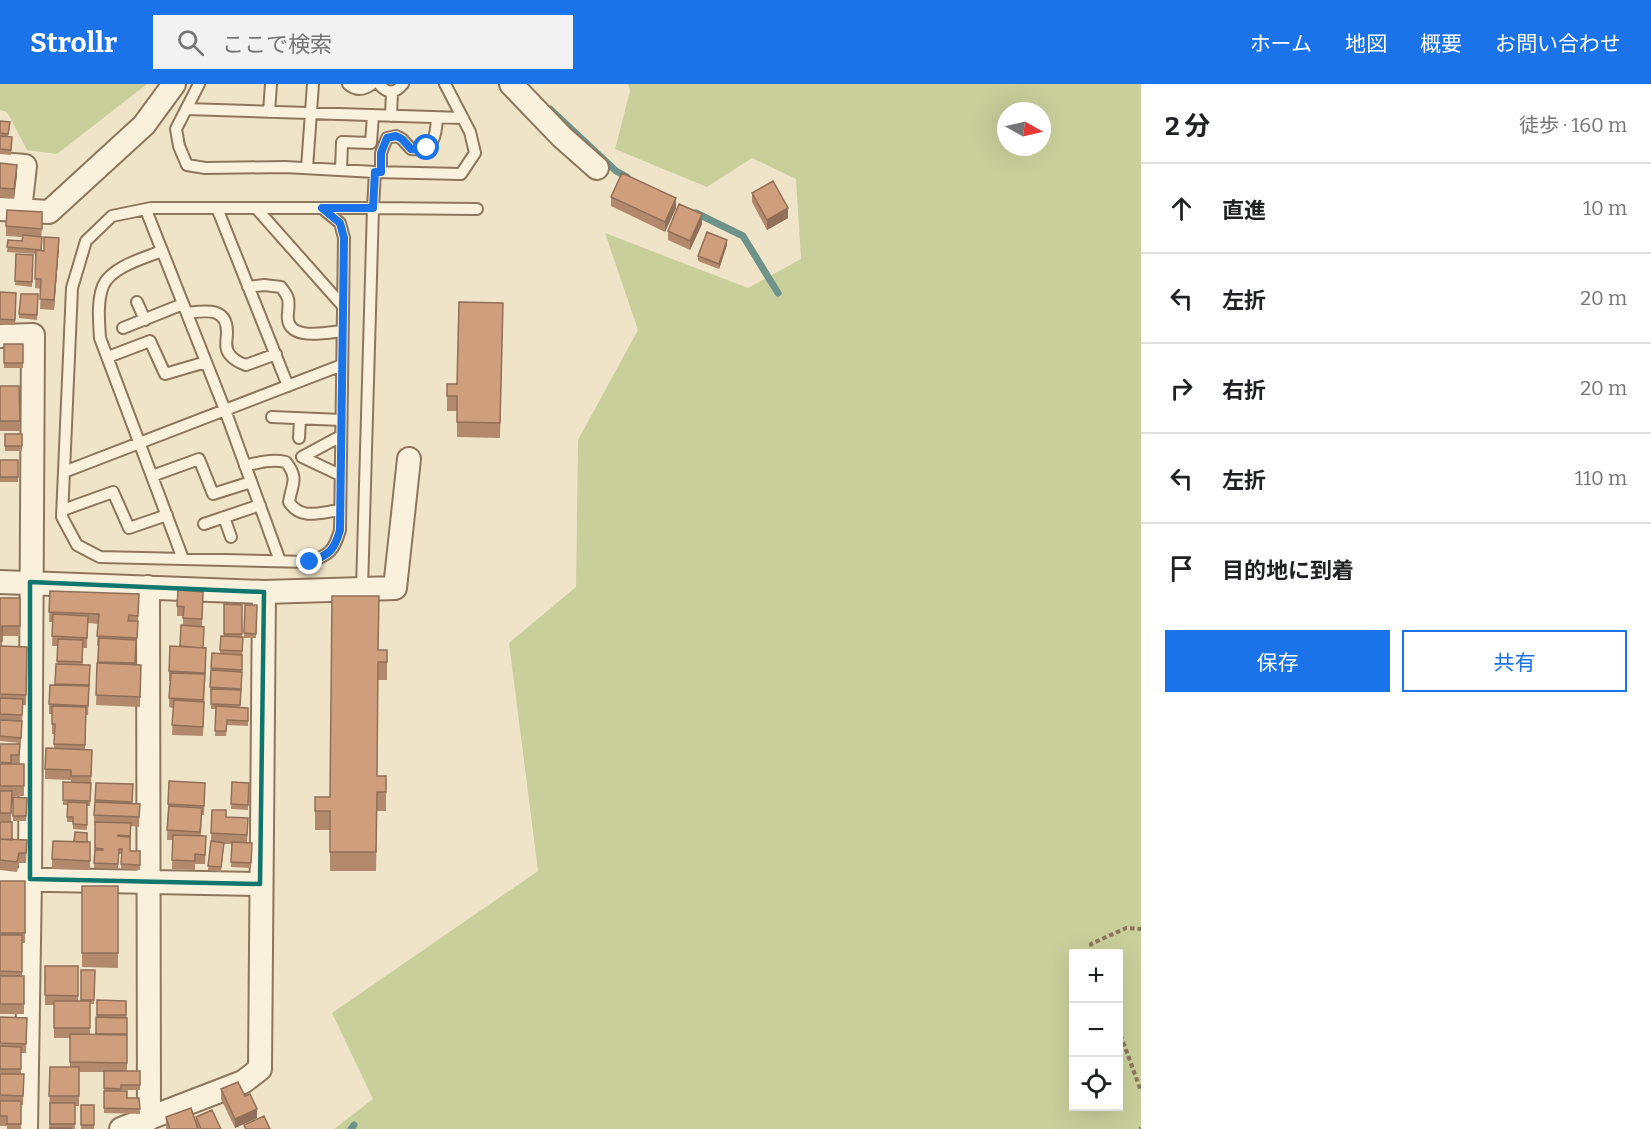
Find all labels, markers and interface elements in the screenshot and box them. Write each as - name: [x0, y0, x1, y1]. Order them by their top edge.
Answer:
- search box: [153, 15, 573, 69]
- text: Strollr: [30, 26, 117, 59]
- icon: search: [174, 26, 207, 59]
- text: ここで検索: [222, 31, 332, 58]
- text: ホーム: [1250, 31, 1312, 57]
- text: 地図: [1345, 31, 1387, 57]
- text: 概要: [1420, 31, 1462, 57]
- text: お問い合わせ: [1495, 31, 1621, 57]
- north arrow: [997, 102, 1051, 156]
- text: 2 分: [1165, 111, 1210, 142]
- text: 徒歩 · 160 m: [1519, 113, 1627, 137]
- route start: [413, 134, 439, 160]
- icon: ahead: [1165, 192, 1198, 225]
- text: 10 m: [1583, 196, 1627, 220]
- text: 直進: [1222, 197, 1266, 224]
- icon: left: [1165, 282, 1198, 315]
- text: 20 m: [1580, 286, 1627, 310]
- text: 左折: [1222, 287, 1266, 314]
- icon: right: [1165, 372, 1198, 405]
- text: 20 m: [1580, 376, 1627, 400]
- text: 右折: [1222, 377, 1266, 404]
- icon: left: [1165, 462, 1198, 495]
- text: 110 m: [1575, 466, 1627, 490]
- text: 左折: [1222, 467, 1266, 494]
- route end: [296, 548, 322, 574]
- icon: arrive: [1165, 552, 1198, 585]
- text: 目的地に到着: [1222, 557, 1354, 584]
- button: 保存: [1165, 630, 1390, 692]
- button: 共有: [1402, 630, 1627, 692]
- map controls: [1069, 949, 1123, 1111]
- button: +: [1069, 949, 1123, 1003]
- button: −: [1069, 1003, 1123, 1057]
- button: locate: [1069, 1057, 1123, 1111]

